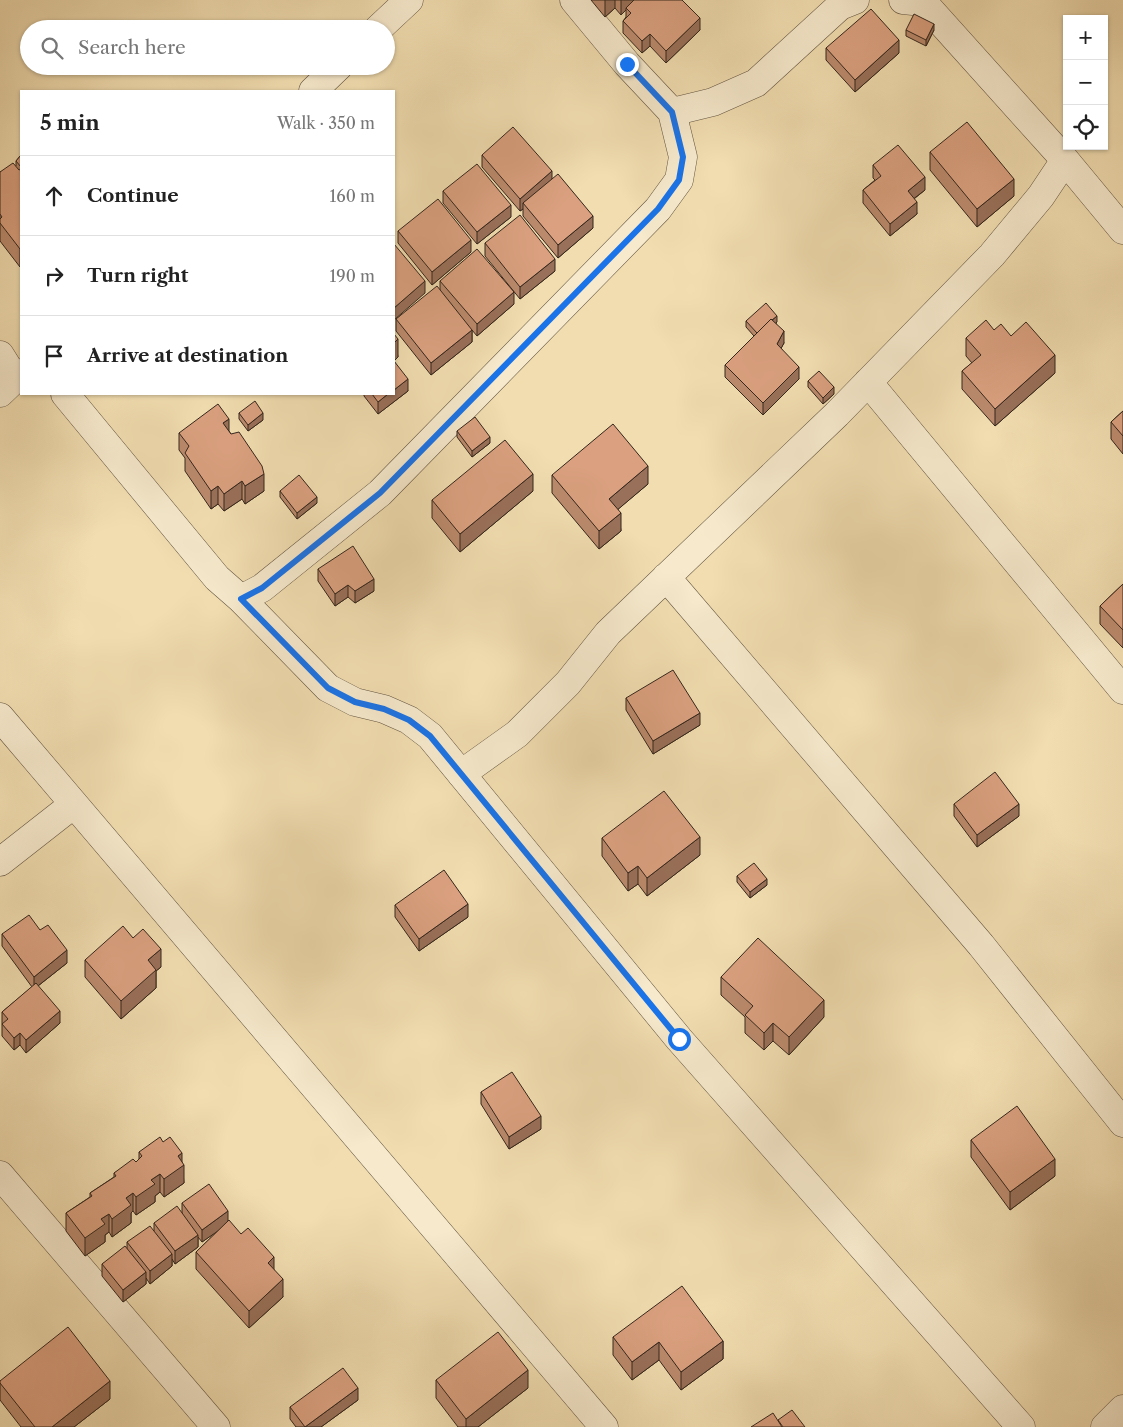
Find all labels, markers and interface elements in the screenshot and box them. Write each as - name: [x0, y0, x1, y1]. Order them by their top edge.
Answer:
- map controls: [1063, 15, 1108, 150]
- button: +: [1063, 15, 1108, 60]
- search box: [20, 20, 395, 75]
- icon: search: [38, 34, 66, 62]
- text: Search here: [78, 36, 186, 59]
- route end: [616, 53, 639, 76]
- button: −: [1063, 60, 1108, 105]
- button: locate: [1063, 105, 1108, 150]
- text: 5 min: [40, 110, 100, 135]
- text: Walk · 350 m: [277, 113, 375, 133]
- icon: ahead: [40, 182, 68, 210]
- text: Continue: [87, 184, 179, 207]
- text: 160 m: [330, 186, 375, 206]
- icon: right: [40, 262, 68, 290]
- text: Turn right: [87, 264, 188, 287]
- text: 190 m: [330, 266, 375, 286]
- icon: arrive: [40, 342, 68, 370]
- text: Arrive at destination: [87, 344, 288, 367]
- route start: [668, 1028, 691, 1051]

